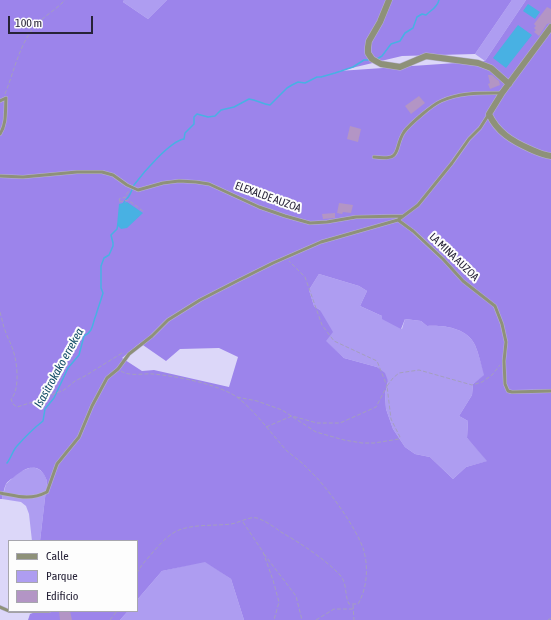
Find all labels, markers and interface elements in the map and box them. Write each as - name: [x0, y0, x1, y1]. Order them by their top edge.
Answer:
- scale bar: [10, 8, 95, 34]
- text: 100 m: [15, 16, 42, 30]
- street label: ELEXALDE AUZOA: [233, 179, 303, 215]
- street label: LA MINA AUZOA: [427, 230, 481, 284]
- water label: Isasitrokako errekea: [31, 326, 87, 410]
- legend: [8, 540, 138, 612]
- text: Calle: [46, 549, 69, 563]
- text: Parque: [46, 569, 78, 583]
- text: Edificio: [46, 589, 78, 603]

